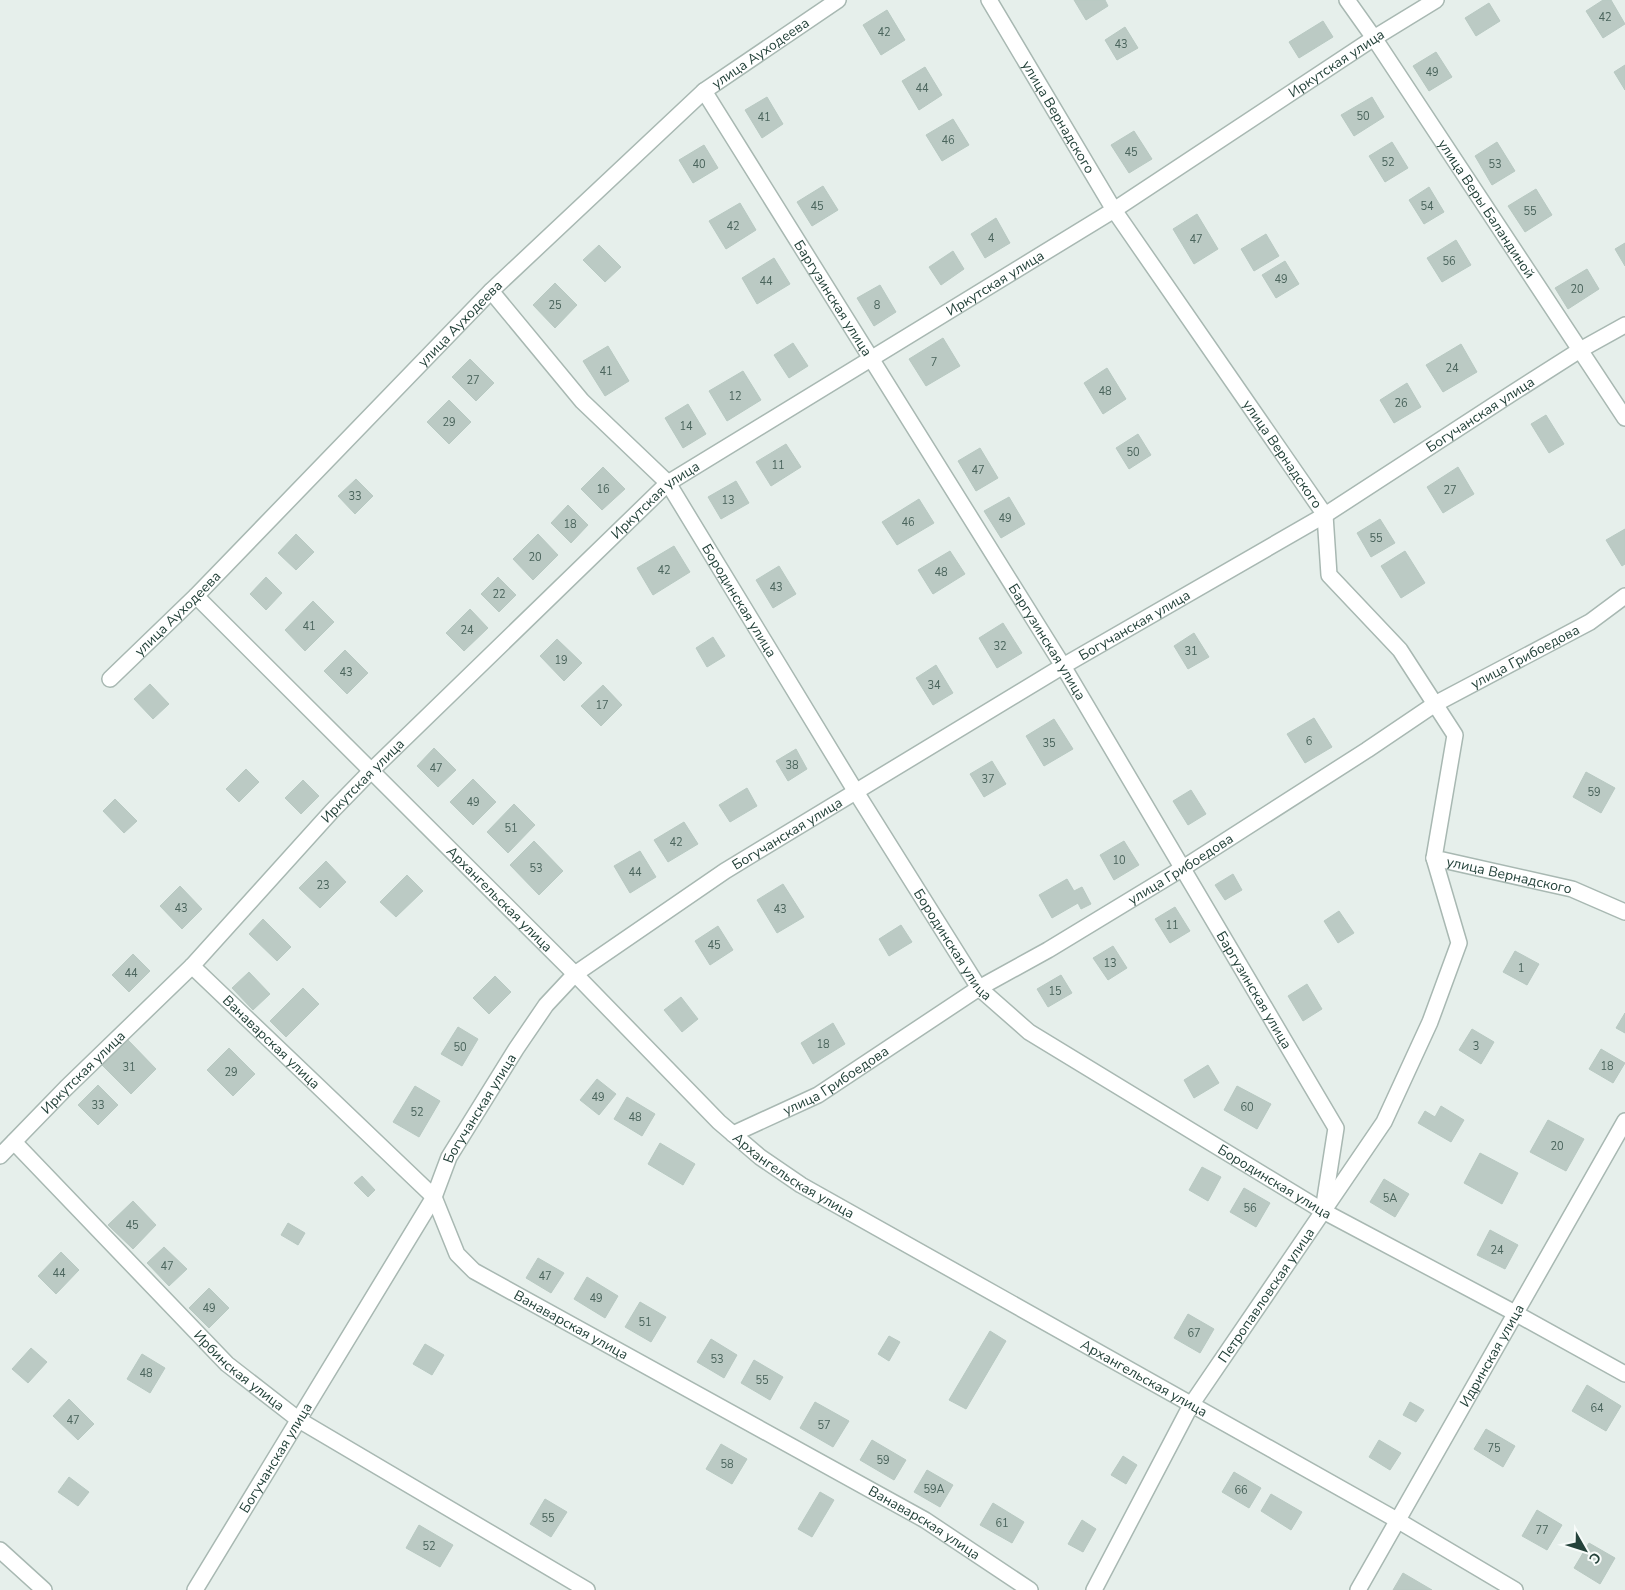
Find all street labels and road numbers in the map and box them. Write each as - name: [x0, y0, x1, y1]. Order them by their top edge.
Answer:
- street label: улица Ауходеева: [708, 13, 813, 93]
- street label: Иркутская улица: [1285, 24, 1388, 102]
- street label: улица Вернадского: [1018, 57, 1100, 177]
- street label: улица Веры Баландиной: [1434, 135, 1540, 282]
- street label: Баргузинская улица: [790, 236, 877, 360]
- street label: Иркутская улица: [943, 246, 1047, 320]
- street label: улица Ауходеева: [413, 276, 506, 371]
- street label: Богучанская улица: [1422, 372, 1538, 456]
- street label: улица Вернадского: [1239, 396, 1327, 512]
- street label: Иркутская улица: [607, 457, 703, 543]
- street label: Бородинская улица: [698, 540, 781, 661]
- street label: улица Ауходеева: [130, 567, 225, 660]
- street label: Баргузинская улица: [1004, 580, 1090, 704]
- street label: Богучанская улица: [1075, 585, 1194, 665]
- street label: улица Грибоедова: [1467, 620, 1583, 693]
- street label: Иркутская улица: [316, 734, 408, 827]
- street label: Богучанская улица: [728, 793, 846, 874]
- street label: улица Грибоедова: [1124, 829, 1237, 909]
- street label: Архангельская улица: [443, 842, 557, 956]
- street label: улица Вернадского: [1445, 852, 1574, 898]
- street label: Бородинская улица: [909, 885, 996, 1005]
- street label: Баргузинская улица: [1212, 927, 1297, 1052]
- street label: Ванаварская улица: [219, 991, 324, 1093]
- street label: Иркутская улица: [37, 1026, 129, 1118]
- street label: улица Грибоедова: [780, 1041, 892, 1119]
- street label: Богучанская улица: [438, 1050, 520, 1166]
- street label: Архангельская улица: [729, 1128, 858, 1223]
- street label: Бородинская улица: [1214, 1140, 1335, 1223]
- street label: Петропавловская улица: [1213, 1224, 1319, 1366]
- street label: Ванаварская улица: [510, 1285, 632, 1364]
- street label: Идринская улица: [1455, 1301, 1528, 1410]
- street label: Ирбинская улица: [190, 1326, 289, 1415]
- street label: Архангельская улица: [1077, 1335, 1211, 1421]
- street label: Богучанская улица: [235, 1399, 316, 1516]
- street label: Ванаварская улица: [865, 1481, 984, 1564]

